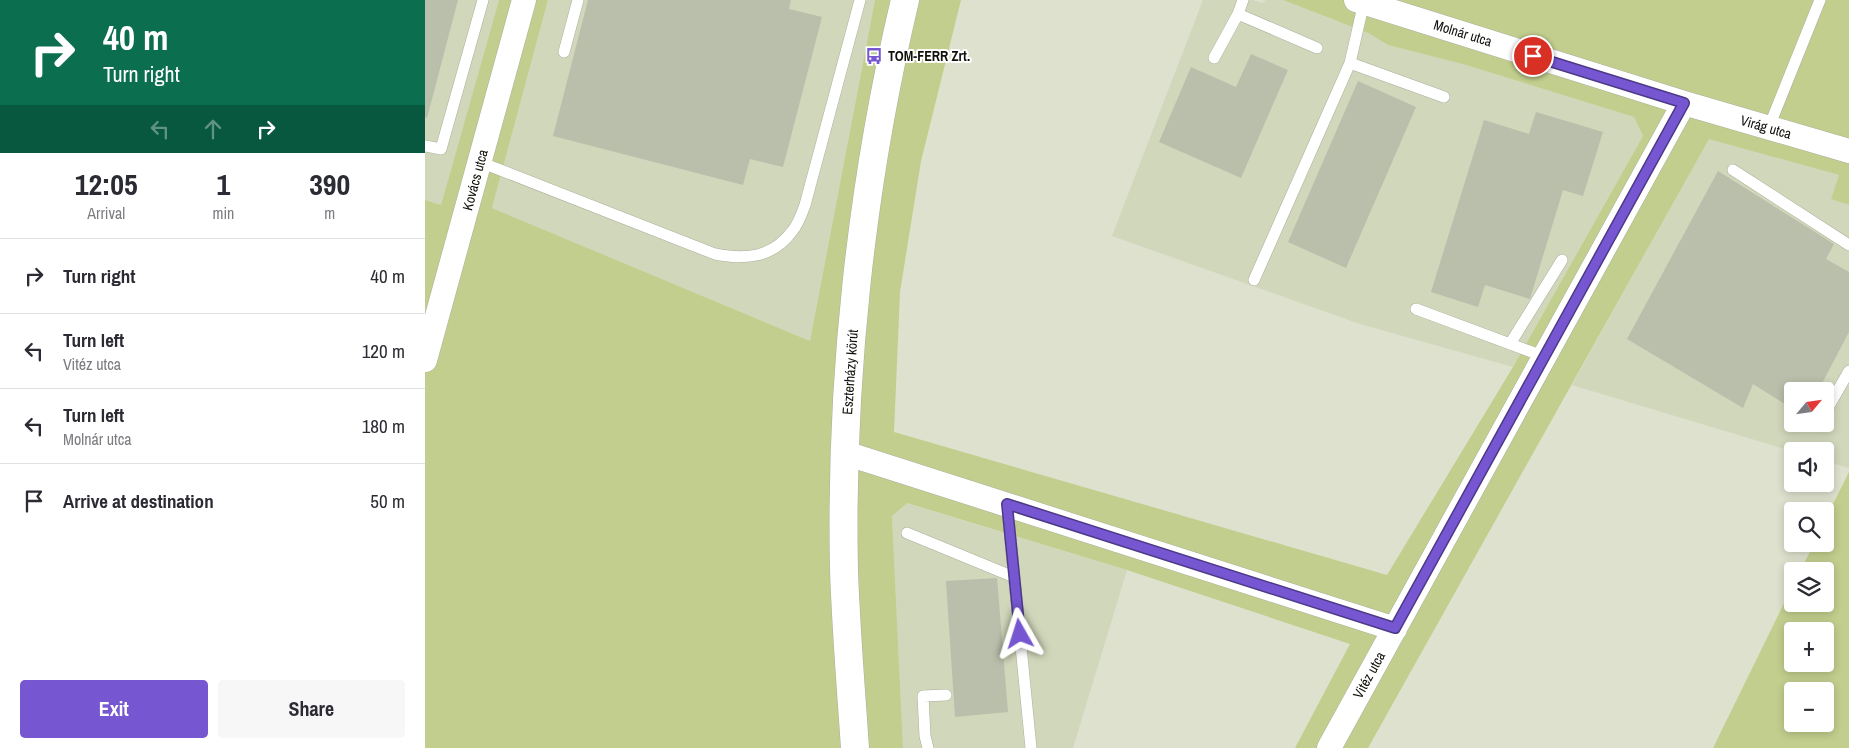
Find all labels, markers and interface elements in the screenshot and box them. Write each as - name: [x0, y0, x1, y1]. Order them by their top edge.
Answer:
- text: 40 m: [103, 14, 168, 61]
- street label: Molnár utca: [1432, 16, 1495, 51]
- icon: right: [20, 20, 85, 85]
- pin: [1512, 35, 1554, 77]
- icon: arrive: [1519, 42, 1547, 70]
- bus stop icon: TOM-FERR Zrt.: [864, 46, 884, 66]
- place label: TOM-FERR Zrt.: [888, 47, 970, 65]
- text: Turn right: [103, 59, 180, 89]
- street label: Virág utca: [1738, 111, 1794, 143]
- icon: left: [146, 115, 174, 143]
- icon: ahead: [199, 115, 227, 143]
- icon: right: [252, 115, 280, 143]
- street label: Kovács utca: [458, 147, 492, 213]
- text: 12:05: [75, 164, 138, 204]
- text: 1: [217, 164, 230, 204]
- text: 390: [309, 164, 350, 204]
- text: Arrival: [87, 202, 125, 224]
- text: min: [212, 202, 234, 224]
- text: m: [324, 202, 335, 224]
- icon: right: [20, 262, 48, 290]
- text: Turn right: [63, 263, 135, 289]
- text: 40 m: [370, 263, 405, 289]
- text: Turn left: [63, 327, 124, 353]
- street label: Eszterházy körút: [838, 329, 862, 415]
- icon: left: [20, 337, 48, 365]
- text: 120 m: [362, 338, 405, 364]
- text: Vitéz utca: [63, 353, 121, 375]
- north arrow: [1784, 382, 1834, 432]
- map controls: [1784, 382, 1834, 732]
- text: Turn left: [63, 402, 124, 428]
- icon: left: [20, 412, 48, 440]
- text: 180 m: [362, 413, 405, 439]
- text: Molnár utca: [63, 428, 132, 450]
- button: sound: [1784, 442, 1834, 492]
- icon: arrive: [20, 487, 48, 515]
- text: Arrive at destination: [63, 488, 214, 514]
- text: 50 m: [370, 488, 405, 514]
- button: search: [1784, 502, 1834, 552]
- button: layers: [1784, 562, 1834, 612]
- position arrow: [993, 607, 1045, 659]
- button: +: [1784, 622, 1834, 672]
- street label: Vitéz utca: [1349, 648, 1389, 702]
- button: Exit: [20, 680, 208, 738]
- button: Share: [218, 680, 405, 738]
- button: −: [1784, 682, 1834, 732]

